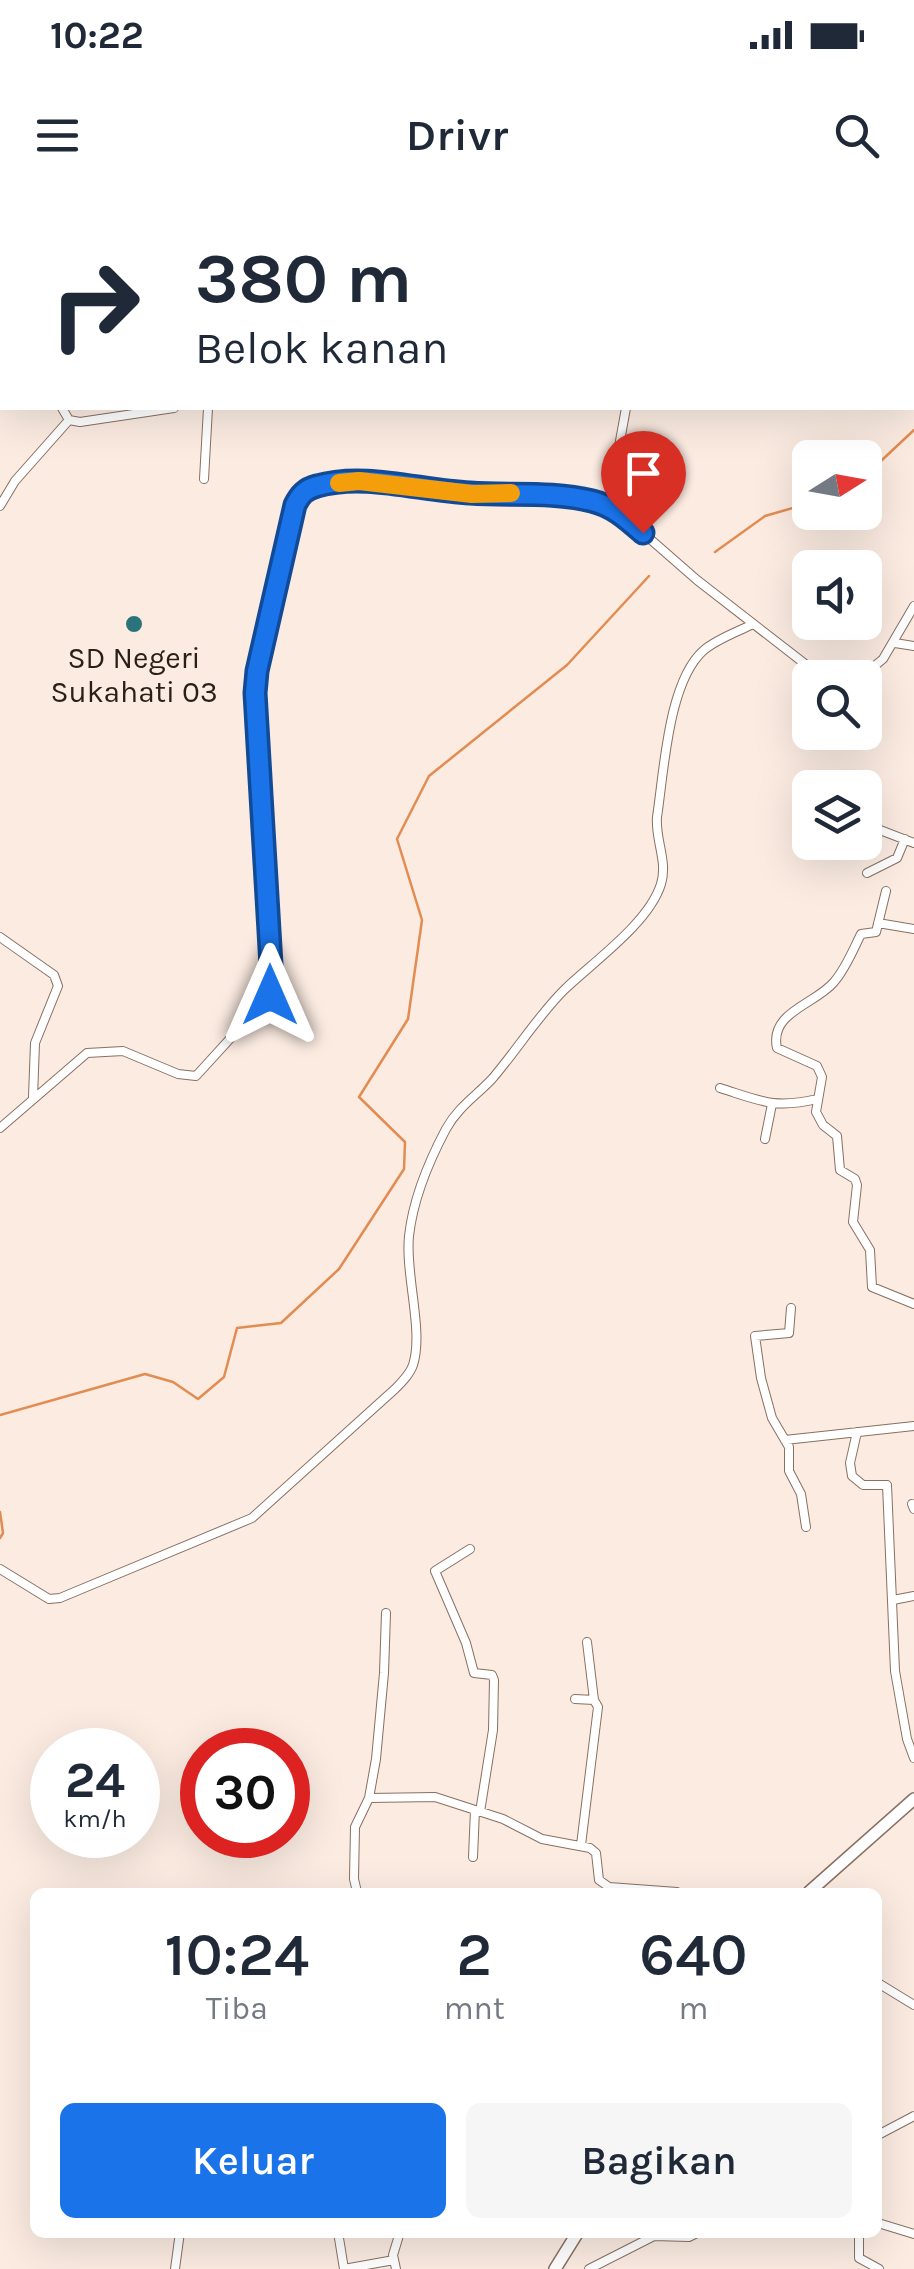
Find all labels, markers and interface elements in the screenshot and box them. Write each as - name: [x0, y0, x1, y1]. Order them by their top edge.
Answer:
- text: 10:22: [50, 13, 144, 58]
- icon: menu: [30, 108, 85, 163]
- icon: search: [829, 108, 884, 163]
- text: Drivr: [406, 109, 508, 161]
- text: 380 m: [195, 238, 412, 320]
- icon: right: [30, 240, 160, 370]
- text: Belok kanan: [195, 322, 449, 374]
- pin: [601, 431, 686, 534]
- north arrow: [792, 440, 882, 530]
- map controls: [792, 440, 882, 860]
- icon: arrive: [616, 446, 671, 501]
- button: sound: [792, 550, 882, 640]
- marker: SD Negeri Sukahati 03: [123, 613, 145, 635]
- place label: SD Negeri Sukahati 03: [50, 640, 218, 710]
- button: search: [792, 660, 882, 750]
- button: layers: [792, 770, 882, 860]
- position arrow: [218, 943, 322, 1047]
- speed limit sign: 30: [180, 1728, 310, 1858]
- text: 24: [65, 1751, 125, 1810]
- text: km/h: [63, 1804, 127, 1833]
- text: 10:24: [164, 1920, 309, 1990]
- text: 2: [456, 1920, 492, 1990]
- text: 640: [639, 1920, 748, 1990]
- text: Tiba: [206, 1990, 268, 2027]
- text: mnt: [444, 1990, 505, 2027]
- text: m: [678, 1990, 708, 2027]
- button: Keluar: [60, 2103, 446, 2218]
- button: Bagikan: [466, 2103, 852, 2218]

